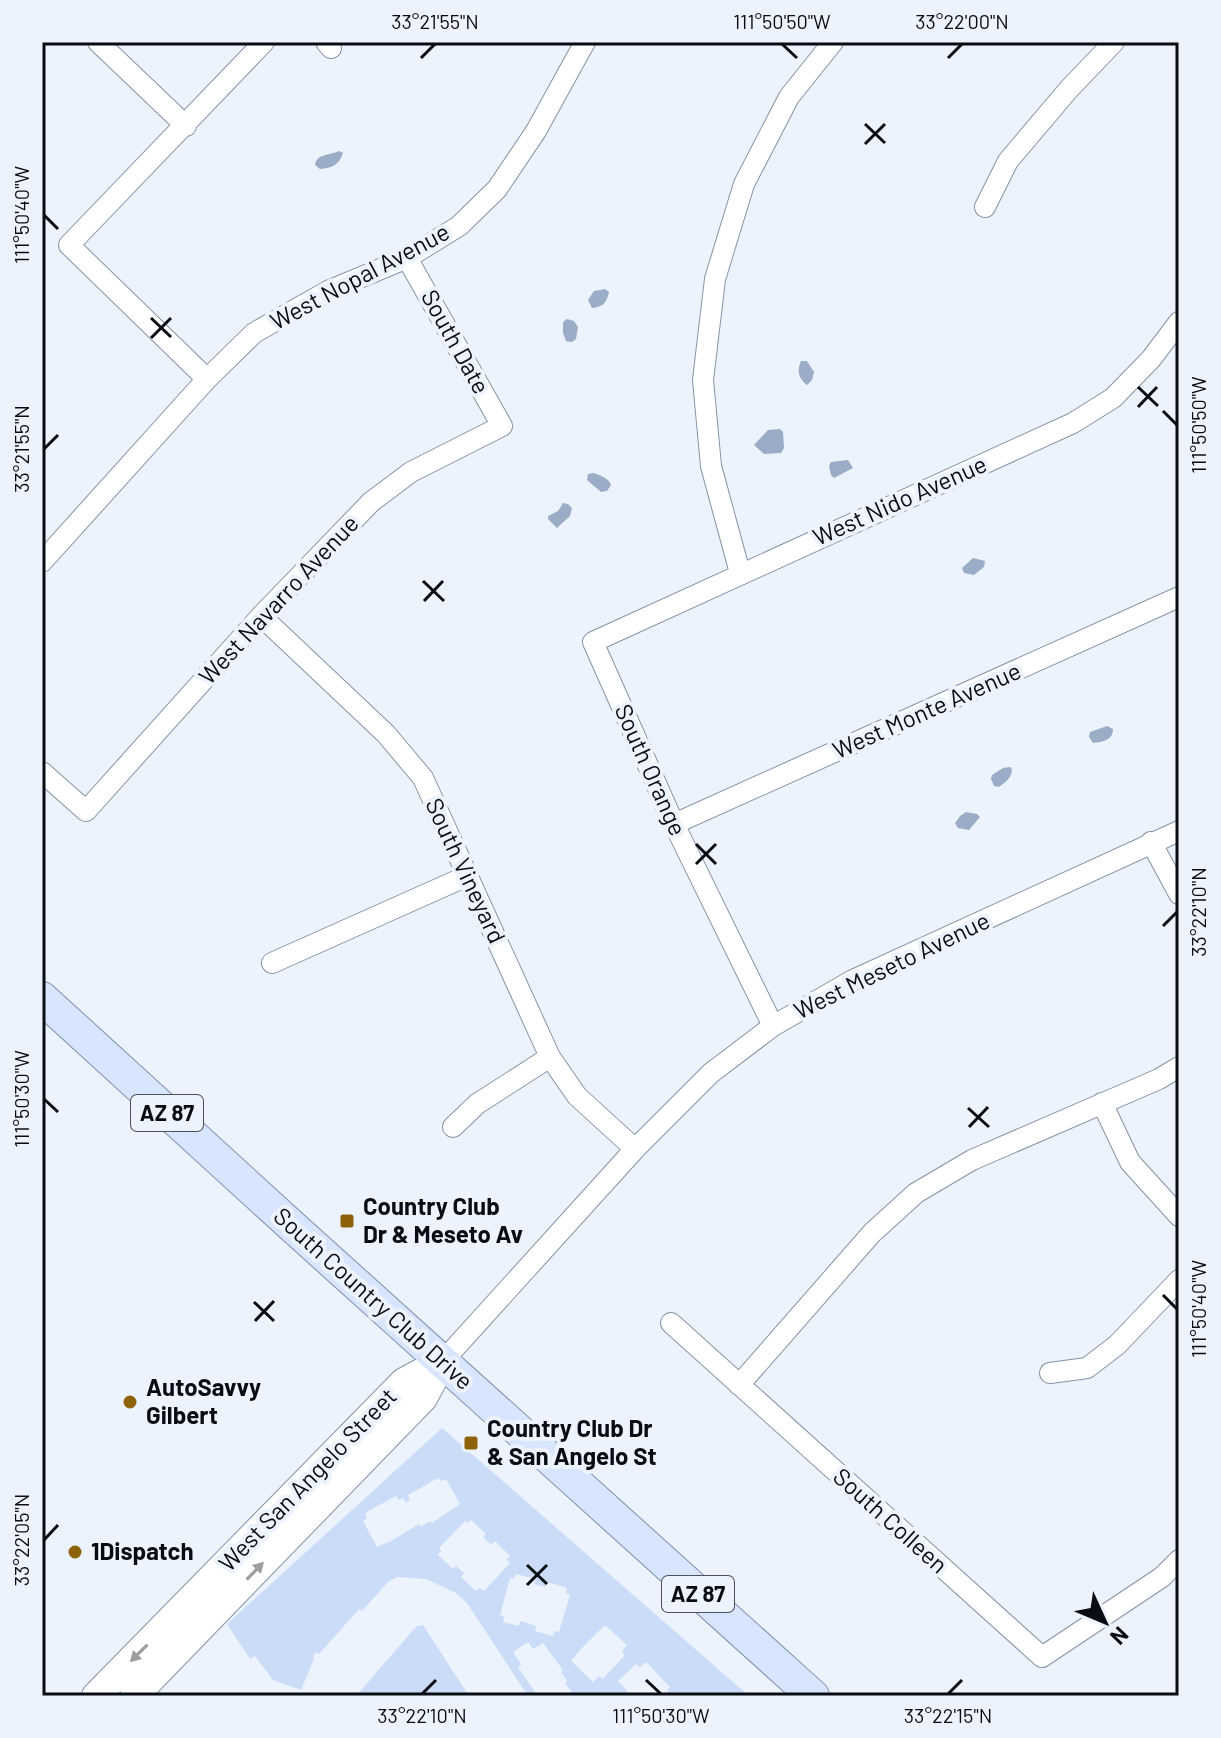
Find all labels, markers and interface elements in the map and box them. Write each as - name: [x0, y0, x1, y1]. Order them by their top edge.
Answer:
- text: 33°21'55"N: [391, 9, 479, 33]
- text: 111°50'50"W: [733, 9, 831, 33]
- text: 33°22'00"N: [915, 9, 1009, 33]
- text: 111°50'40"W: [9, 166, 33, 264]
- street label: West Nopal Avenue: [265, 216, 454, 335]
- street label: South Date: [416, 284, 497, 398]
- text: 111°50'50"W: [1186, 376, 1210, 474]
- text: 33°21'55"N: [9, 405, 33, 493]
- street label: West Nido Avenue: [808, 448, 991, 551]
- street label: West Navarro Avenue: [192, 508, 364, 690]
- street label: West Monte Avenue: [828, 655, 1025, 764]
- street label: South Orange: [609, 699, 693, 840]
- street label: South Vineyard: [420, 793, 513, 948]
- text: 33°22'10"N: [1186, 867, 1210, 957]
- street label: West Meseto Avenue: [789, 905, 994, 1025]
- text: 111°50'30"W: [9, 1050, 33, 1148]
- road number: AZ 87: [131, 1095, 203, 1131]
- place label: Country Club Dr & Meseto Av: [363, 1191, 523, 1248]
- street label: South Country Club Drive: [268, 1201, 480, 1395]
- marker: Country Club Dr & Meseto Av: [338, 1212, 356, 1230]
- text: 111°50'40"W: [1186, 1260, 1210, 1358]
- place label: AutoSavvy Gilbert: [146, 1372, 261, 1429]
- street label: West San Angelo Street: [212, 1381, 402, 1577]
- marker: AutoSavvy Gilbert: [121, 1393, 139, 1411]
- place label: Country Club Dr & San Angelo St: [487, 1413, 657, 1470]
- marker: Country Club Dr & San Angelo St: [462, 1434, 480, 1452]
- street label: South Colleen: [828, 1461, 954, 1579]
- text: 33°22'05"N: [9, 1494, 33, 1586]
- place label: 1Dispatch: [91, 1536, 194, 1565]
- marker: 1Dispatch: [66, 1543, 84, 1561]
- one-way arrow: [246, 1562, 264, 1581]
- road number: AZ 87: [662, 1576, 734, 1612]
- north arrow: [1065, 1582, 1145, 1662]
- text: N: [1106, 1622, 1135, 1651]
- one-way arrow: [130, 1643, 148, 1662]
- text: 33°22'10"N: [377, 1703, 467, 1727]
- text: 111°50'30"W: [612, 1703, 710, 1727]
- text: 33°22'15"N: [904, 1703, 992, 1727]

